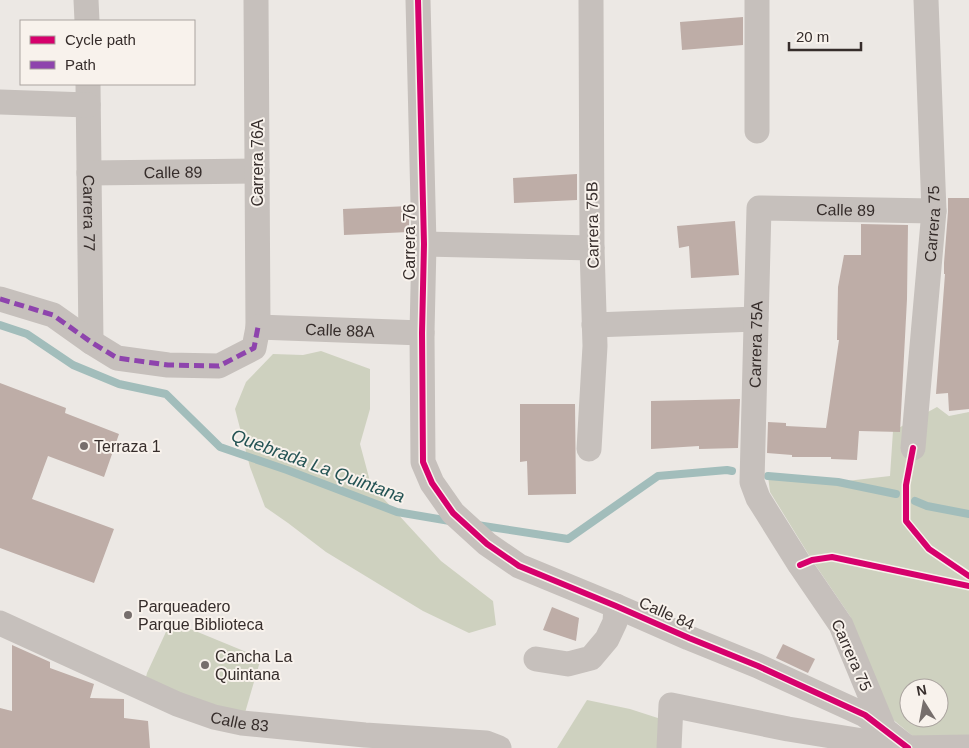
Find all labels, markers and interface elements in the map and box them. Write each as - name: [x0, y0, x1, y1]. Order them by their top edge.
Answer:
- legend: [20, 20, 195, 85]
- scale bar: [789, 20, 862, 52]
- text: 20 m: [796, 28, 829, 45]
- text: Cycle path: [65, 31, 136, 48]
- text: Path: [65, 56, 96, 73]
- street label: Carrera 76A: [249, 119, 266, 207]
- street label: Calle 89: [144, 164, 203, 181]
- street label: Carrera 77: [80, 175, 98, 251]
- street label: Carrera 75B: [583, 181, 602, 269]
- street label: Carrera 75: [922, 185, 943, 263]
- street label: Calle 89: [816, 201, 875, 219]
- street label: Carrera 76: [401, 204, 418, 280]
- street label: Carrera 75A: [746, 300, 766, 388]
- street label: Calle 88A: [305, 321, 375, 340]
- water label: Quebrada La Quintana: [229, 425, 407, 507]
- place label: Terraza 1: [94, 438, 161, 455]
- marker: Terraza 1: [78, 440, 90, 452]
- street label: Calle 84: [637, 594, 697, 633]
- place label: Parqueadero Parque Biblioteca: [138, 598, 264, 633]
- marker: Parqueadero Parque Biblioteca: [122, 609, 134, 621]
- street label: Carrera 75: [828, 617, 875, 694]
- place label: Cancha La Quintana: [215, 648, 292, 683]
- marker: Cancha La Quintana: [199, 659, 211, 671]
- north arrow: [899, 678, 949, 728]
- text: N: [915, 681, 928, 699]
- street label: Calle 83: [209, 708, 270, 735]

